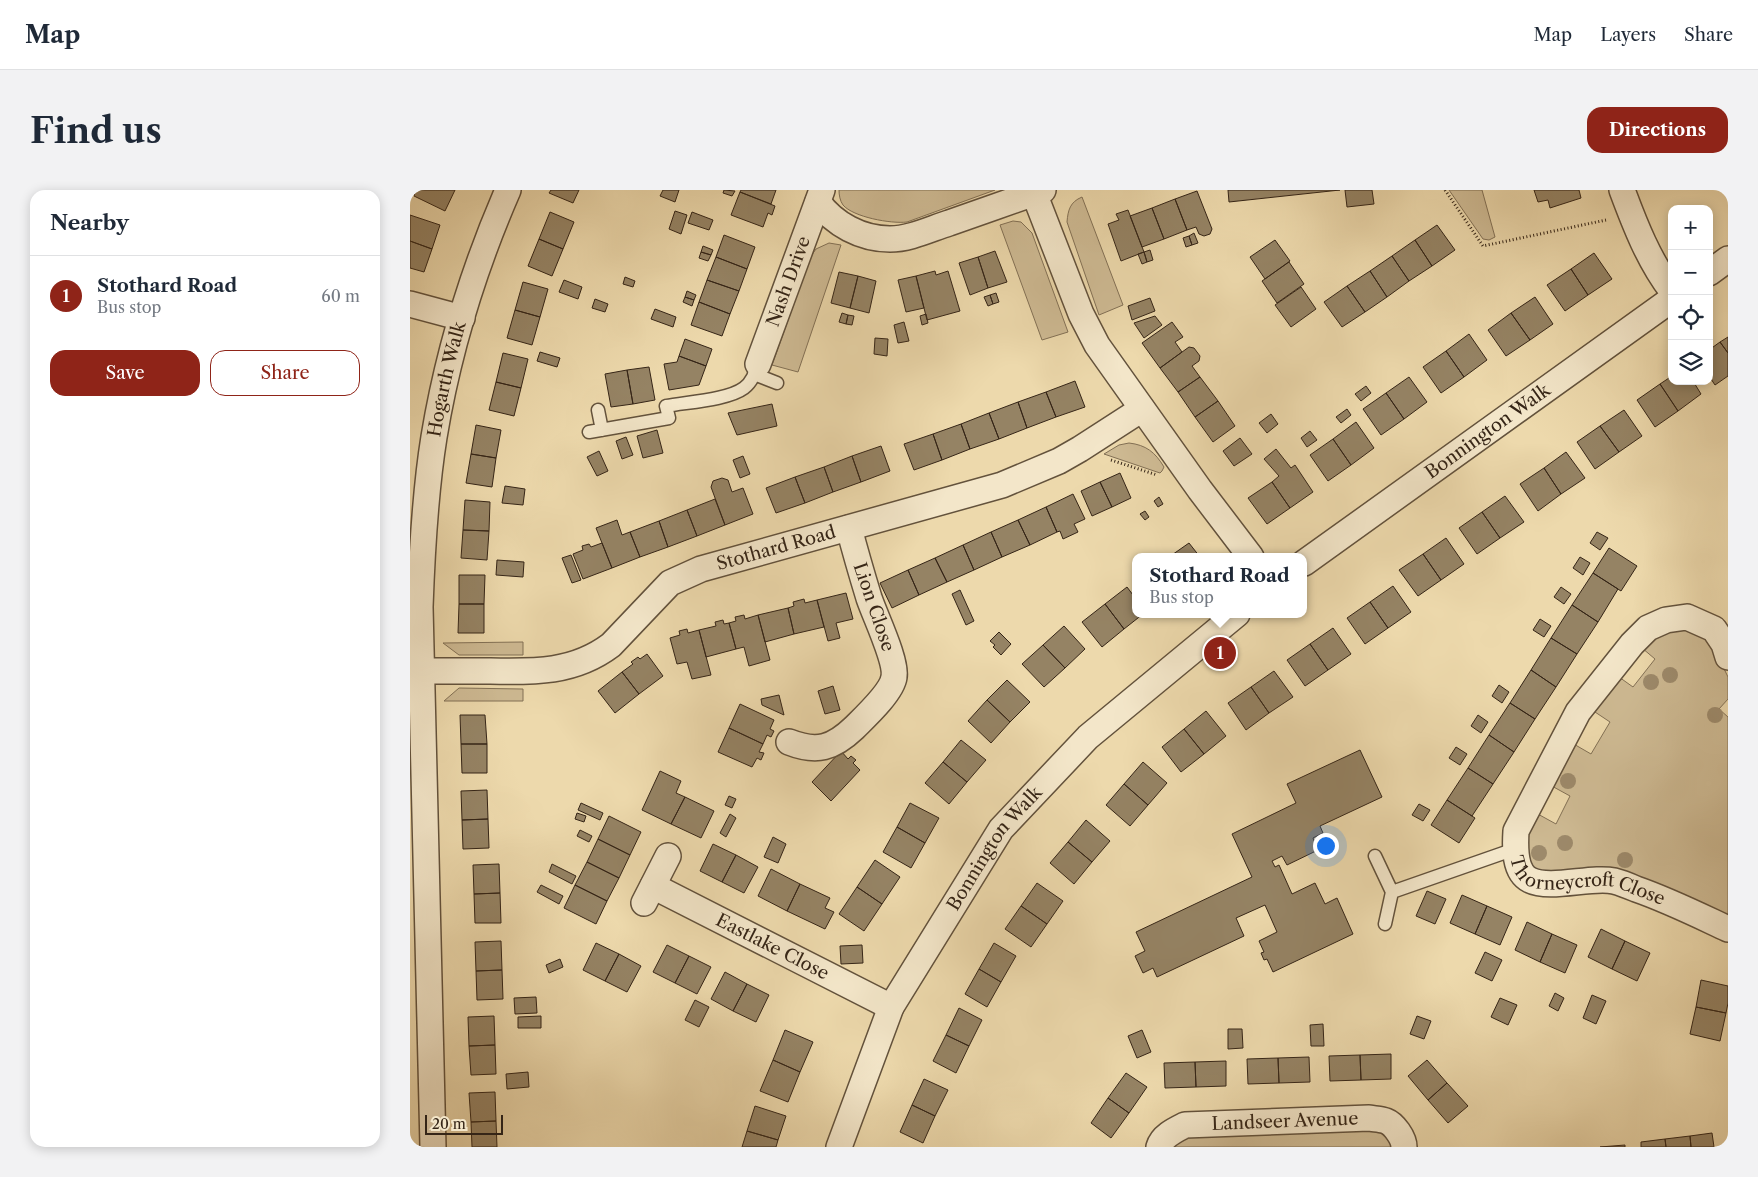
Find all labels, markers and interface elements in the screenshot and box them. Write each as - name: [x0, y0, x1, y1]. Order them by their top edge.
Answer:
- text: Map: [25, 20, 80, 49]
- text: Map: [1534, 24, 1572, 46]
- text: Layers: [1600, 24, 1656, 46]
- text: Share: [1684, 24, 1733, 46]
- button: Directions: [1587, 107, 1728, 153]
- text: Find us: [30, 109, 162, 152]
- map controls: [1668, 205, 1713, 385]
- button: +: [1668, 205, 1713, 250]
- text: Nearby: [50, 210, 129, 235]
- street label: Nash Drive: [762, 233, 815, 330]
- button: −: [1668, 250, 1713, 295]
- text: Stothard Road: [97, 274, 237, 297]
- text: 1: [62, 286, 70, 306]
- text: 60 m: [321, 286, 360, 306]
- button: locate: [1668, 295, 1713, 340]
- text: Bus stop: [97, 297, 161, 317]
- street label: Hogarth Walk: [423, 317, 471, 439]
- button: layers: [1668, 340, 1713, 385]
- button: Save: [50, 350, 200, 396]
- button: Share: [210, 350, 360, 396]
- street label: Bonnington Walk: [1421, 378, 1556, 484]
- street label: Stothard Road: [714, 521, 838, 575]
- popup: [1132, 553, 1307, 618]
- street label: Lion Close: [849, 560, 899, 654]
- text: Stothard Road: [1149, 564, 1290, 587]
- text: Bus stop: [1149, 587, 1214, 607]
- pin: 1: [1204, 634, 1236, 672]
- street label: Bonnington Walk: [942, 781, 1048, 915]
- your location: [1313, 833, 1339, 859]
- street label: Thorneycroft Close: [1505, 853, 1668, 910]
- street label: Eastlake Close: [712, 909, 833, 985]
- street label: Landseer Avenue: [1211, 1107, 1359, 1135]
- scale bar: [425, 1112, 502, 1135]
- text: 20 m: [432, 1115, 466, 1133]

